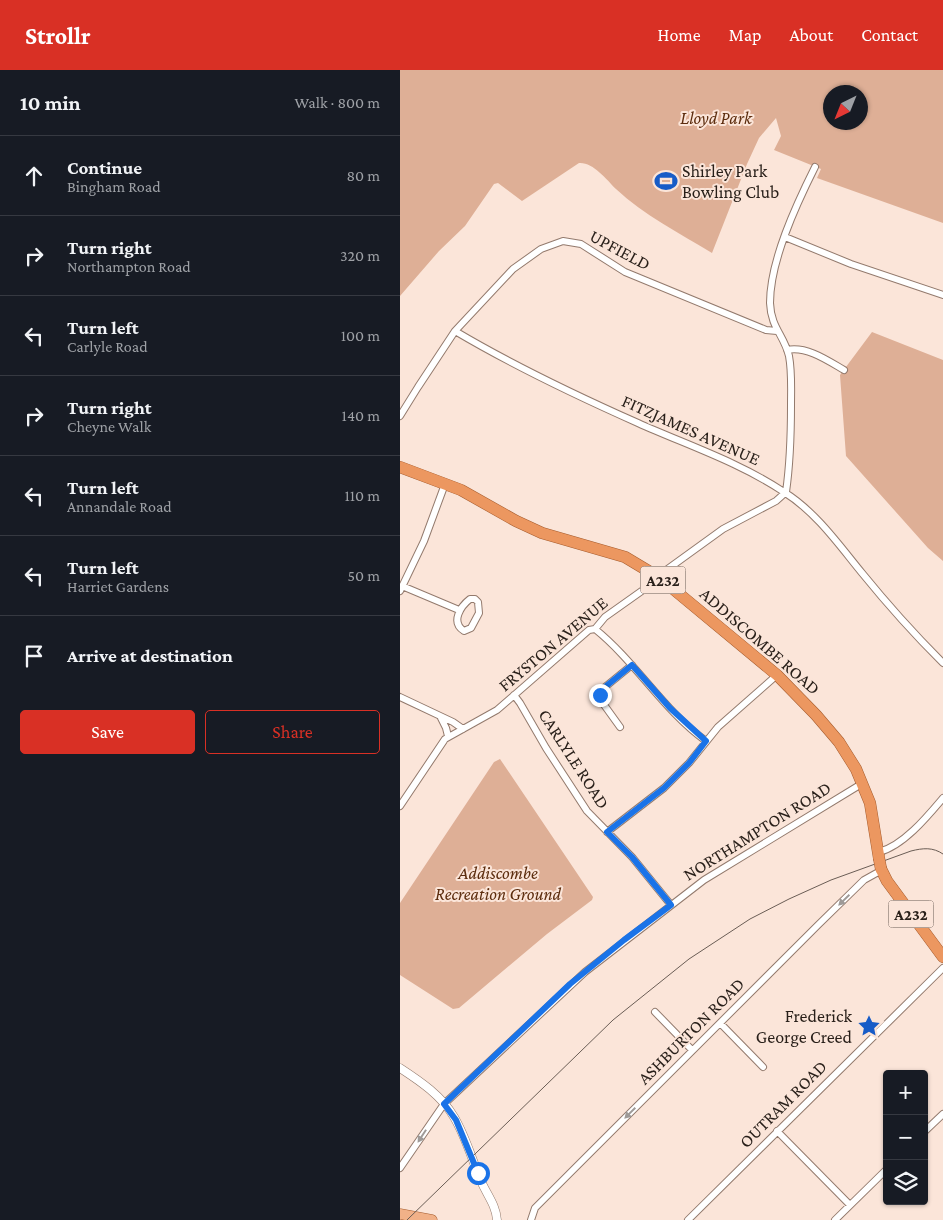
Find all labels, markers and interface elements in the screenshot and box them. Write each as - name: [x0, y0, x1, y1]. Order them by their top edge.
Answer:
- text: Strollr: [25, 22, 91, 49]
- text: Home: [658, 25, 701, 45]
- text: Map: [729, 25, 761, 45]
- text: About: [789, 25, 833, 45]
- text: Contact: [861, 25, 918, 45]
- north arrow: [823, 85, 868, 130]
- text: 10 min: [20, 91, 81, 115]
- text: Walk · 800 m: [294, 94, 380, 111]
- park label: Lloyd Park: [680, 108, 753, 128]
- text: Continue: [67, 157, 142, 178]
- place label: Shirley Park Bowling Club: [682, 161, 779, 202]
- icon: ahead: [20, 162, 48, 190]
- text: 80 m: [346, 167, 380, 184]
- sports icon: Shirley Park Bowling Club: [653, 168, 679, 194]
- text: Bingham Road: [67, 178, 161, 195]
- street label: UPFIELD: [586, 226, 654, 274]
- text: Turn right: [67, 237, 152, 258]
- icon: right: [20, 242, 48, 270]
- text: 320 m: [340, 247, 380, 264]
- text: Northampton Road: [67, 258, 191, 275]
- text: Turn left: [67, 317, 139, 338]
- icon: left: [20, 322, 48, 350]
- text: 100 m: [341, 327, 380, 344]
- text: Carlyle Road: [67, 338, 148, 355]
- street label: FITZJAMES AVENUE: [619, 391, 763, 469]
- text: Turn right: [67, 397, 152, 418]
- icon: right: [20, 402, 48, 430]
- text: 140 m: [342, 407, 380, 424]
- text: Cheyne Walk: [67, 418, 151, 435]
- text: Turn left: [67, 477, 139, 498]
- icon: left: [20, 482, 48, 510]
- text: 110 m: [344, 487, 380, 504]
- text: Annandale Road: [67, 498, 172, 515]
- text: Turn left: [67, 557, 139, 578]
- icon: left: [20, 562, 48, 590]
- road number: A232: [640, 566, 686, 594]
- text: 50 m: [348, 567, 380, 584]
- text: Harriet Gardens: [67, 578, 169, 595]
- street label: ADDISCOMBE ROAD: [696, 583, 824, 699]
- street label: FRYSTON AVENUE: [494, 592, 612, 695]
- icon: arrive: [20, 642, 48, 670]
- text: Arrive at destination: [67, 645, 233, 666]
- route end: [589, 684, 612, 707]
- street label: CARLYLE ROAD: [534, 706, 614, 812]
- button: Save: [20, 710, 195, 754]
- button: Share: [205, 710, 380, 754]
- street label: NORTHAMPTON ROAD: [680, 777, 834, 885]
- park label: Addiscombe Recreation Ground: [435, 863, 562, 904]
- one-way arrow: [838, 894, 850, 906]
- road number: A232: [888, 901, 934, 928]
- street label: ASHBURTON ROAD: [634, 974, 748, 1088]
- place label: Frederick George Creed: [756, 1006, 853, 1047]
- place icon: Frederick George Creed: [856, 1013, 882, 1039]
- street label: OUTRAM ROAD: [735, 1056, 831, 1152]
- map controls: [883, 1070, 928, 1205]
- button: +: [883, 1070, 928, 1115]
- one-way arrow: [624, 1107, 636, 1119]
- button: −: [883, 1115, 928, 1160]
- one-way arrow: [417, 1129, 427, 1143]
- button: layers: [883, 1160, 928, 1205]
- route start: [467, 1162, 490, 1185]

